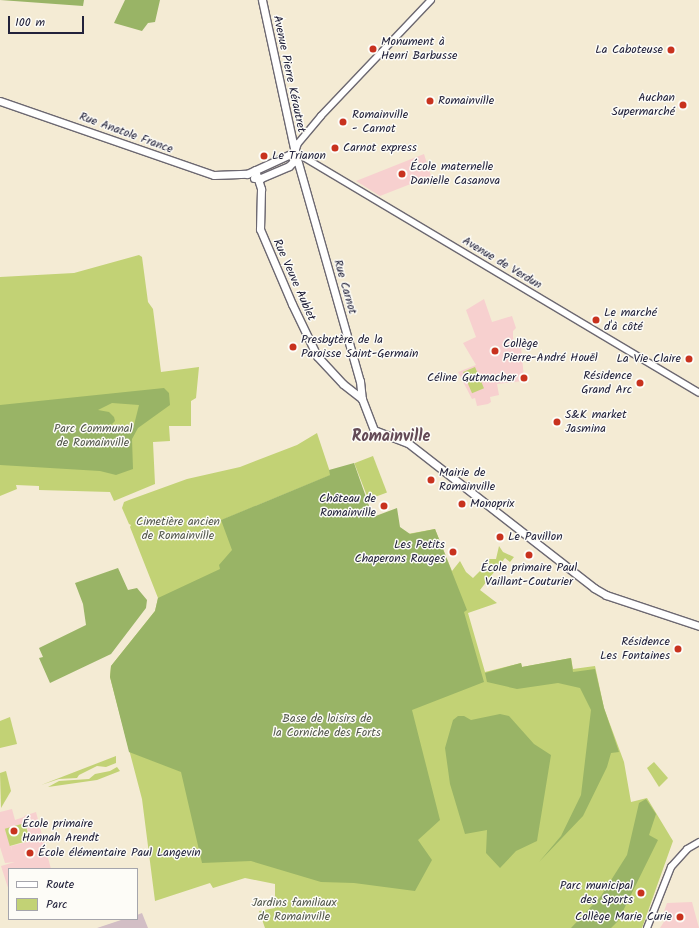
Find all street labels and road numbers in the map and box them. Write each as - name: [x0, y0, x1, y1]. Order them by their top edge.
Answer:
- street label: Avenue Pierre Kérautret: [270, 14, 308, 134]
- street label: Rue Anatole France: [77, 109, 175, 157]
- street label: Avenue de Verdun: [460, 234, 544, 292]
- street label: Rue Veuve Aublet: [269, 237, 319, 323]
- street label: Rue Carnot: [330, 258, 360, 316]

